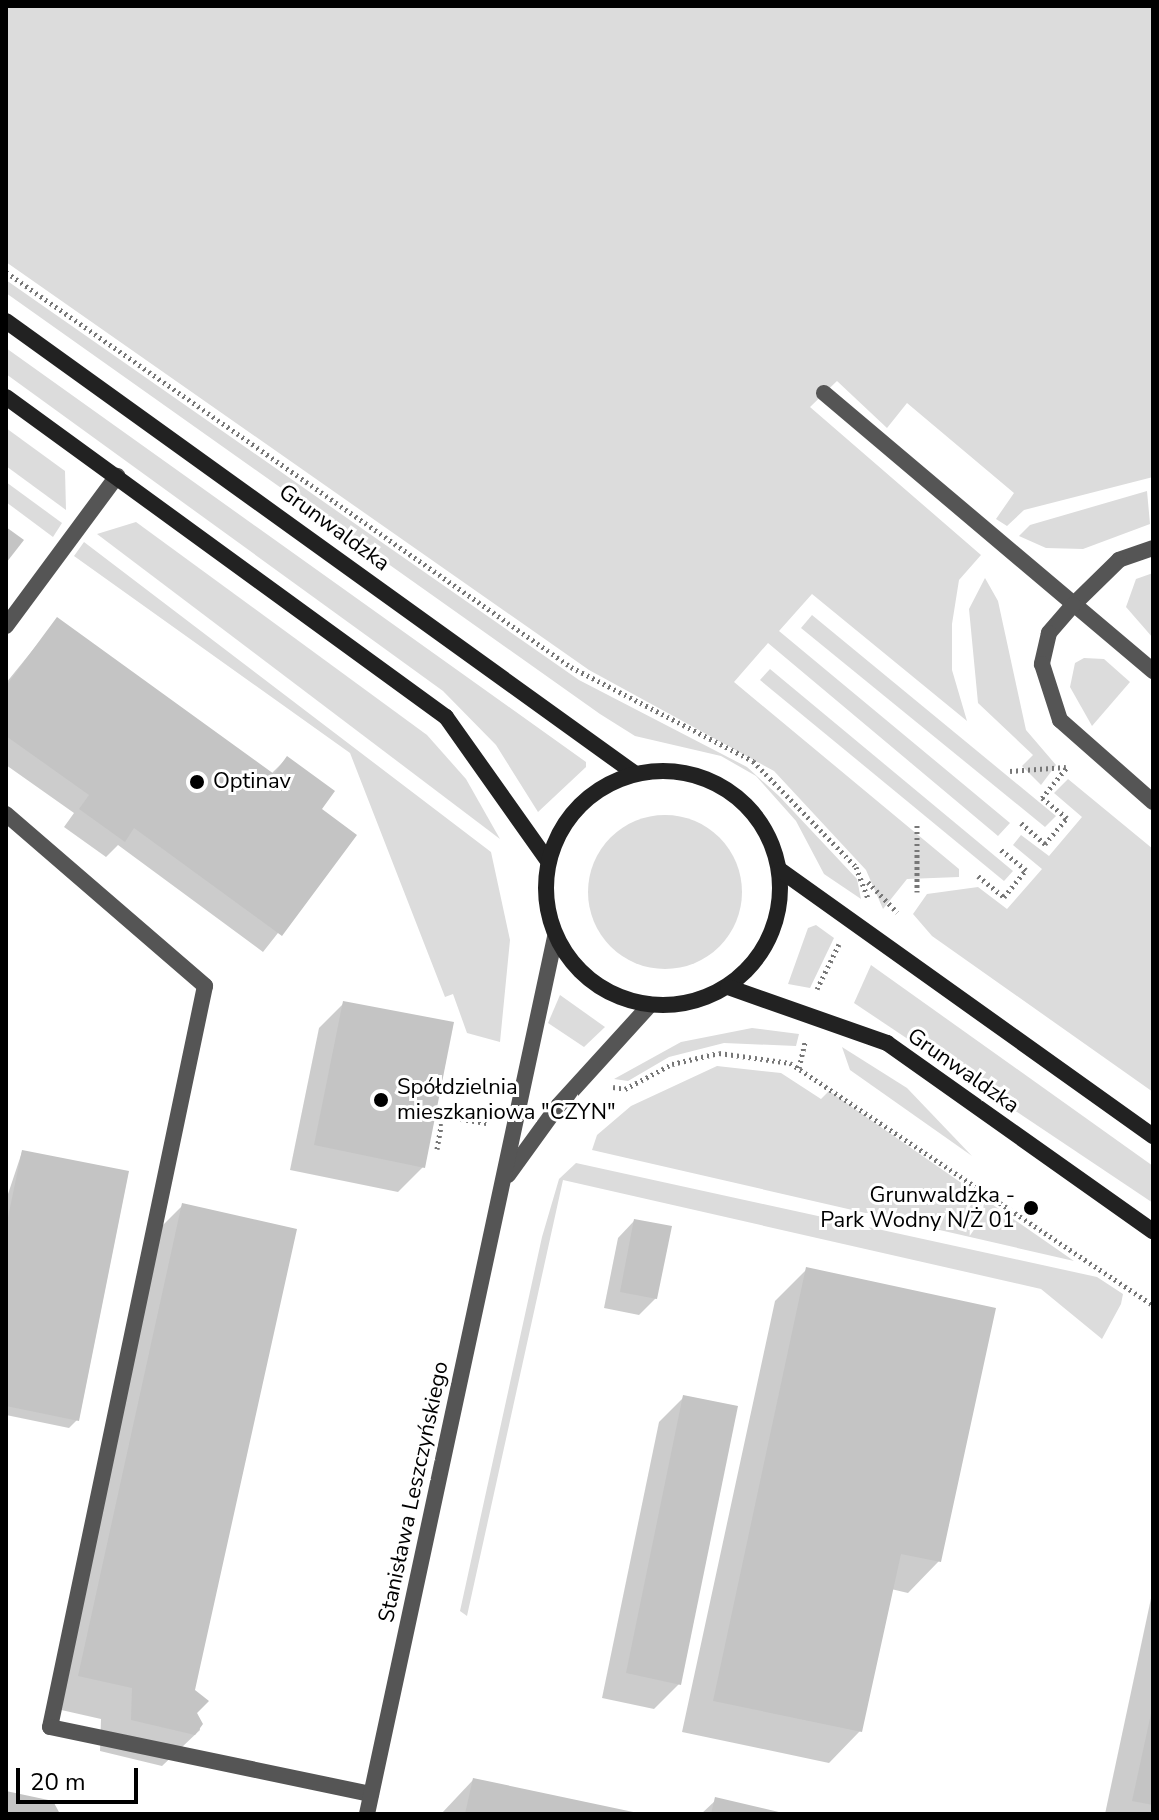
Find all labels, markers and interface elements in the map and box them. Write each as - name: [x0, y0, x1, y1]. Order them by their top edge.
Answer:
- street label: Grunwaldzka: [273, 479, 395, 577]
- place label: Optinav: [213, 769, 291, 795]
- marker: Optinav: [188, 773, 206, 791]
- street label: Grunwaldzka: [902, 1023, 1024, 1119]
- place label: Spółdzielnia mieszkaniowa "CZYN": [397, 1074, 616, 1126]
- marker: Spółdzielnia mieszkaniowa "CZYN": [372, 1091, 390, 1109]
- place label: Grunwaldzka - Park Wodny N/Ż 01: [820, 1182, 1015, 1234]
- marker: Grunwaldzka - Park Wodny N/Ż 01: [1022, 1199, 1040, 1217]
- street label: Stanisława Leszczyńskiego: [373, 1359, 455, 1625]
- scale bar: [20, 1752, 142, 1802]
- text: 20 m: [30, 1766, 86, 1798]

